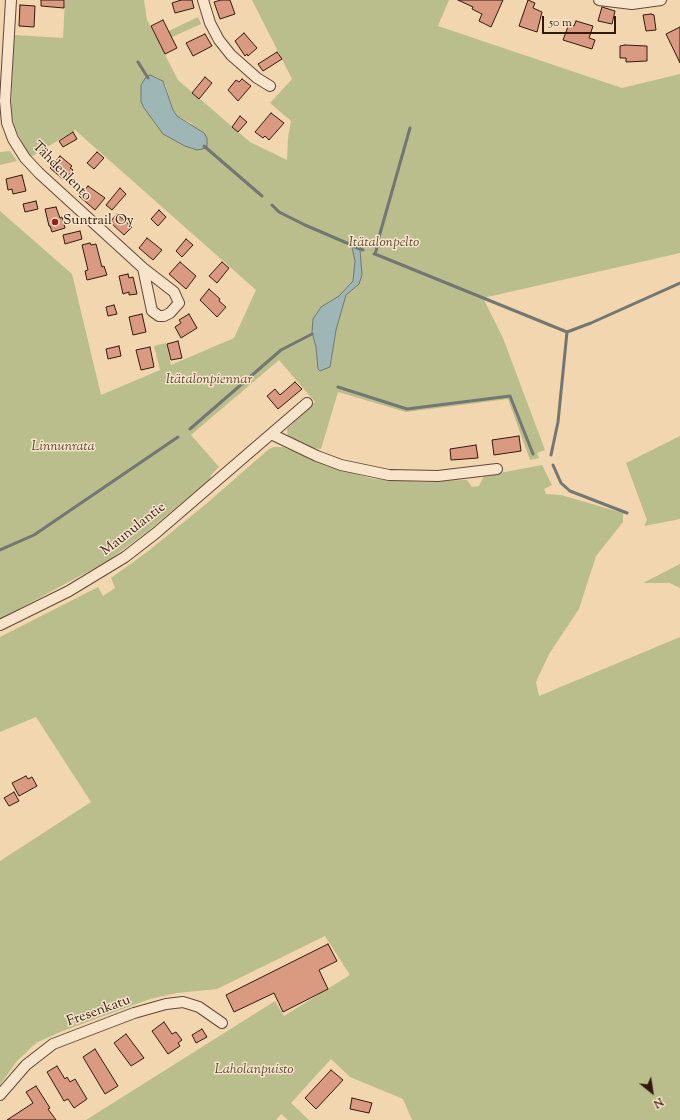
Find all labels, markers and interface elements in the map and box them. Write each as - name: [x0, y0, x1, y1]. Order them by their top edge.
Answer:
- scale bar: [544, 8, 618, 34]
- text: 50 m: [549, 14, 572, 32]
- street label: Tähdenlento: [28, 139, 94, 205]
- place label: Suntrail Oy: [63, 214, 134, 230]
- marker: Suntrail Oy: [50, 217, 60, 227]
- park label: Itätalonpelto: [349, 236, 419, 252]
- park label: Itätalonpiennar: [166, 373, 252, 389]
- park label: Linnunrata: [31, 440, 95, 456]
- street label: Maunulantie: [98, 500, 170, 560]
- street label: Fresenkatu: [65, 993, 133, 1031]
- park label: Laholanpuisto: [214, 1063, 294, 1079]
- north arrow: [632, 1072, 672, 1112]
- text: N: [650, 1093, 666, 1112]

